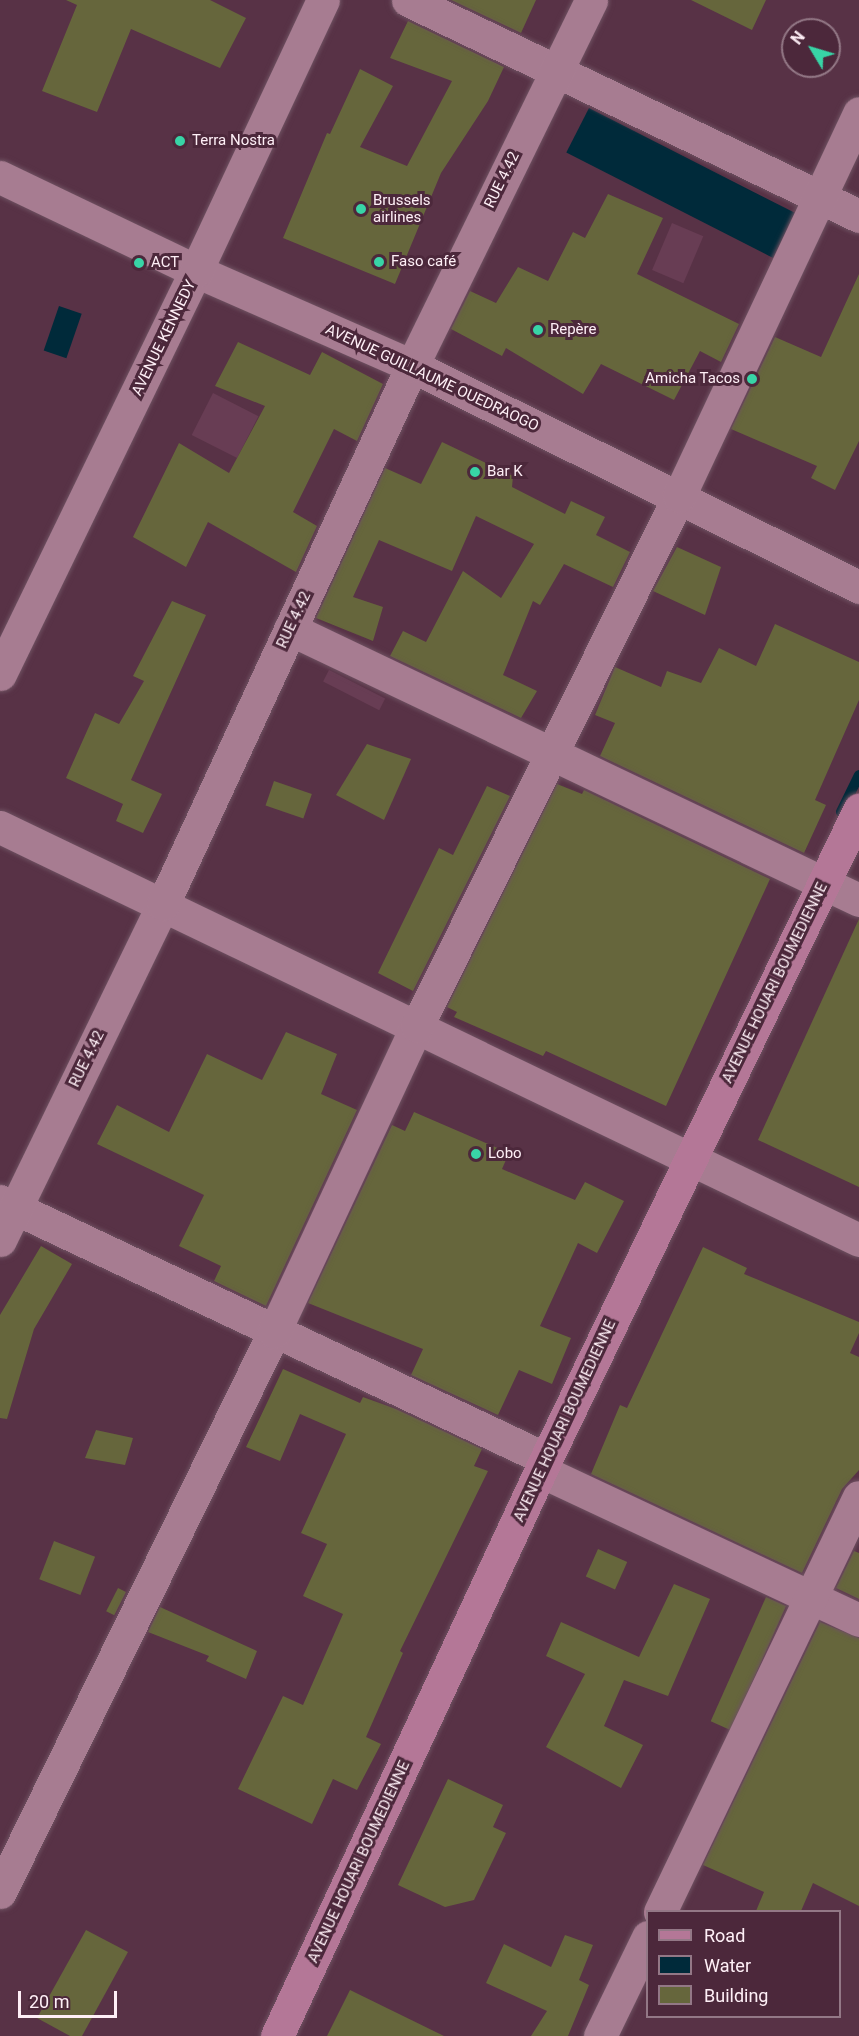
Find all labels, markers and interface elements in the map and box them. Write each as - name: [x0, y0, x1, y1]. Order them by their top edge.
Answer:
- north arrow: [781, 18, 841, 78]
- text: N: [787, 28, 809, 48]
- place label: Terra Nostra: [192, 132, 275, 150]
- marker: Terra Nostra: [173, 134, 187, 148]
- street label: RUE 4.42: [481, 149, 523, 211]
- place label: Brussels airlines: [373, 191, 431, 226]
- marker: Brussels airlines: [354, 202, 368, 216]
- place label: Faso café: [391, 253, 456, 271]
- place label: ACT: [151, 254, 179, 272]
- marker: Faso café: [372, 255, 386, 269]
- marker: ACT: [132, 256, 146, 270]
- street label: AVENUE KENNEDY: [128, 277, 200, 399]
- street label: AVENUE GUILLAUME OUEDRAOGO: [323, 321, 541, 435]
- place label: Repère: [550, 321, 596, 339]
- marker: Repère: [531, 323, 545, 337]
- place label: Amicha Tacos: [645, 370, 740, 388]
- marker: Amicha Tacos: [745, 372, 759, 386]
- place label: Bar K: [487, 463, 523, 481]
- marker: Bar K: [468, 465, 482, 479]
- street label: RUE 4.42: [273, 589, 315, 651]
- street label: AVENUE HOUARI BOUMEDIENNE: [719, 880, 831, 1086]
- street label: RUE 4.42: [66, 1028, 108, 1090]
- place label: Lobo: [488, 1145, 522, 1163]
- marker: Lobo: [469, 1147, 483, 1161]
- street label: AVENUE HOUARI BOUMEDIENNE: [510, 1317, 620, 1525]
- street label: AVENUE HOUARI BOUMEDIENNE: [304, 1758, 414, 1966]
- legend: [646, 1910, 841, 2018]
- text: Road: [704, 1925, 745, 1946]
- text: Water: [704, 1955, 751, 1976]
- scale bar: [21, 1979, 120, 2017]
- text: Building: [704, 1985, 768, 2006]
- text: 20 m: [29, 1991, 69, 2012]

